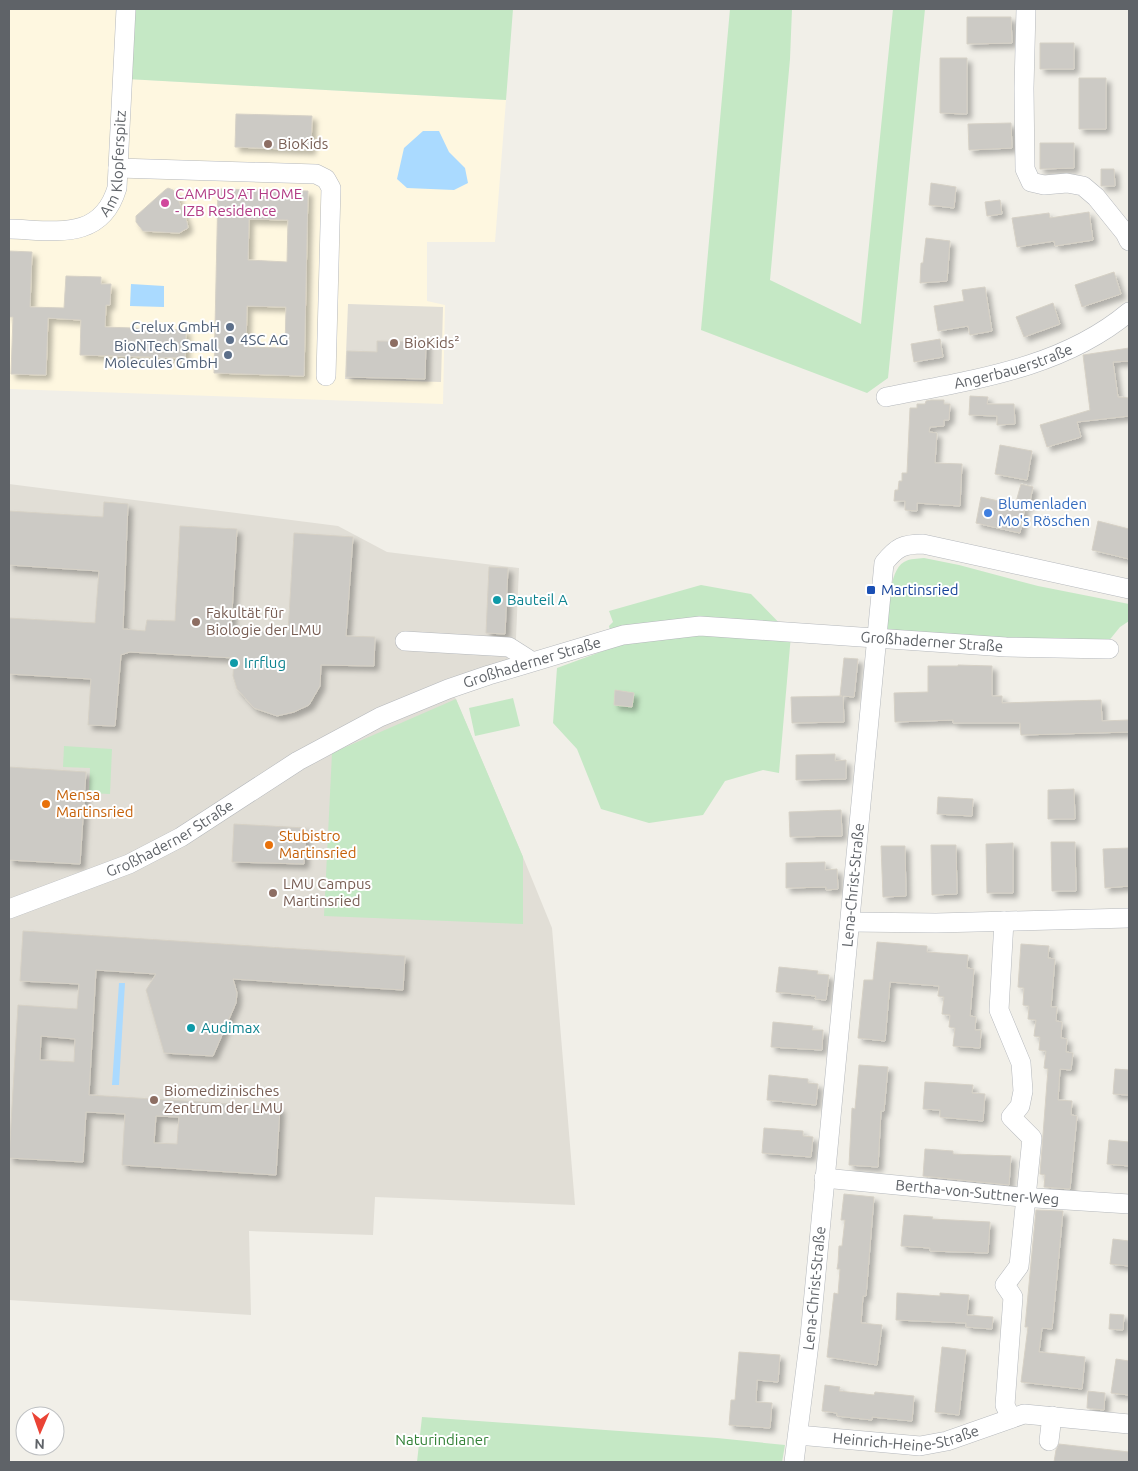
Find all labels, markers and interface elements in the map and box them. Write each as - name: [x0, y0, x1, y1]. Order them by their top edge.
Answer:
- street label: Am Klopferspitz: [96, 110, 129, 220]
- place label: BioKids: [278, 135, 328, 152]
- marker: BioKids: [262, 138, 274, 150]
- place label: CAMPUS AT HOME - IZB Residence: [175, 185, 302, 219]
- marker: CAMPUS AT HOME - IZB Residence: [159, 197, 171, 209]
- place label: Crelux GmbH: [131, 318, 220, 335]
- marker: Crelux GmbH: [224, 321, 236, 333]
- place label: 4SC AG: [240, 331, 289, 348]
- marker: 4SC AG: [224, 334, 236, 346]
- place label: BioKids²: [404, 334, 460, 351]
- place label: BioNTech Small Molecules GmbH: [104, 337, 218, 371]
- marker: BioKids²: [388, 337, 400, 349]
- street label: Angerbauerstraße: [952, 340, 1075, 392]
- marker: BioNTech Small Molecules GmbH: [222, 349, 234, 361]
- place label: Blumenladen Mo's Röschen: [998, 495, 1090, 529]
- marker: Blumenladen Mo's Röschen: [982, 507, 994, 519]
- place label: Martinsried: [881, 581, 958, 598]
- marker: Martinsried: [865, 584, 877, 596]
- place label: Bauteil A: [507, 591, 568, 608]
- marker: Bauteil A: [491, 594, 503, 606]
- place label: Fakultät für Biologie der LMU: [206, 604, 322, 638]
- marker: Fakultät für Biologie der LMU: [190, 616, 202, 628]
- street label: Großhaderner Straße: [860, 628, 1004, 655]
- street label: Großhaderner Straße: [461, 633, 603, 691]
- place label: Irrflug: [244, 654, 286, 671]
- marker: Irrflug: [228, 657, 240, 669]
- place label: Mensa Martinsried: [56, 786, 133, 820]
- street label: Großhaderner Straße: [104, 796, 236, 880]
- marker: Mensa Martinsried: [40, 798, 52, 810]
- street label: Lena-Christ-Straße: [838, 822, 867, 948]
- place label: Stubistro Martinsried: [279, 827, 356, 861]
- marker: Stubistro Martinsried: [263, 839, 275, 851]
- place label: LMU Campus Martinsried: [283, 875, 371, 909]
- marker: LMU Campus Martinsried: [267, 887, 279, 899]
- place label: Audimax: [201, 1019, 260, 1036]
- marker: Audimax: [185, 1022, 197, 1034]
- place label: Biomedizinisches Zentrum der LMU: [164, 1082, 283, 1116]
- marker: Biomedizinisches Zentrum der LMU: [148, 1094, 160, 1106]
- street label: Bertha-von-Suttner-Weg: [895, 1176, 1060, 1208]
- street label: Lena-Christ-Straße: [799, 1225, 828, 1351]
- north arrow: [15, 1406, 65, 1456]
- street label: Heinrich-Heine-Straße: [832, 1422, 981, 1454]
- park label: Naturindianer: [395, 1431, 489, 1448]
- text: N: [34, 1436, 45, 1452]

